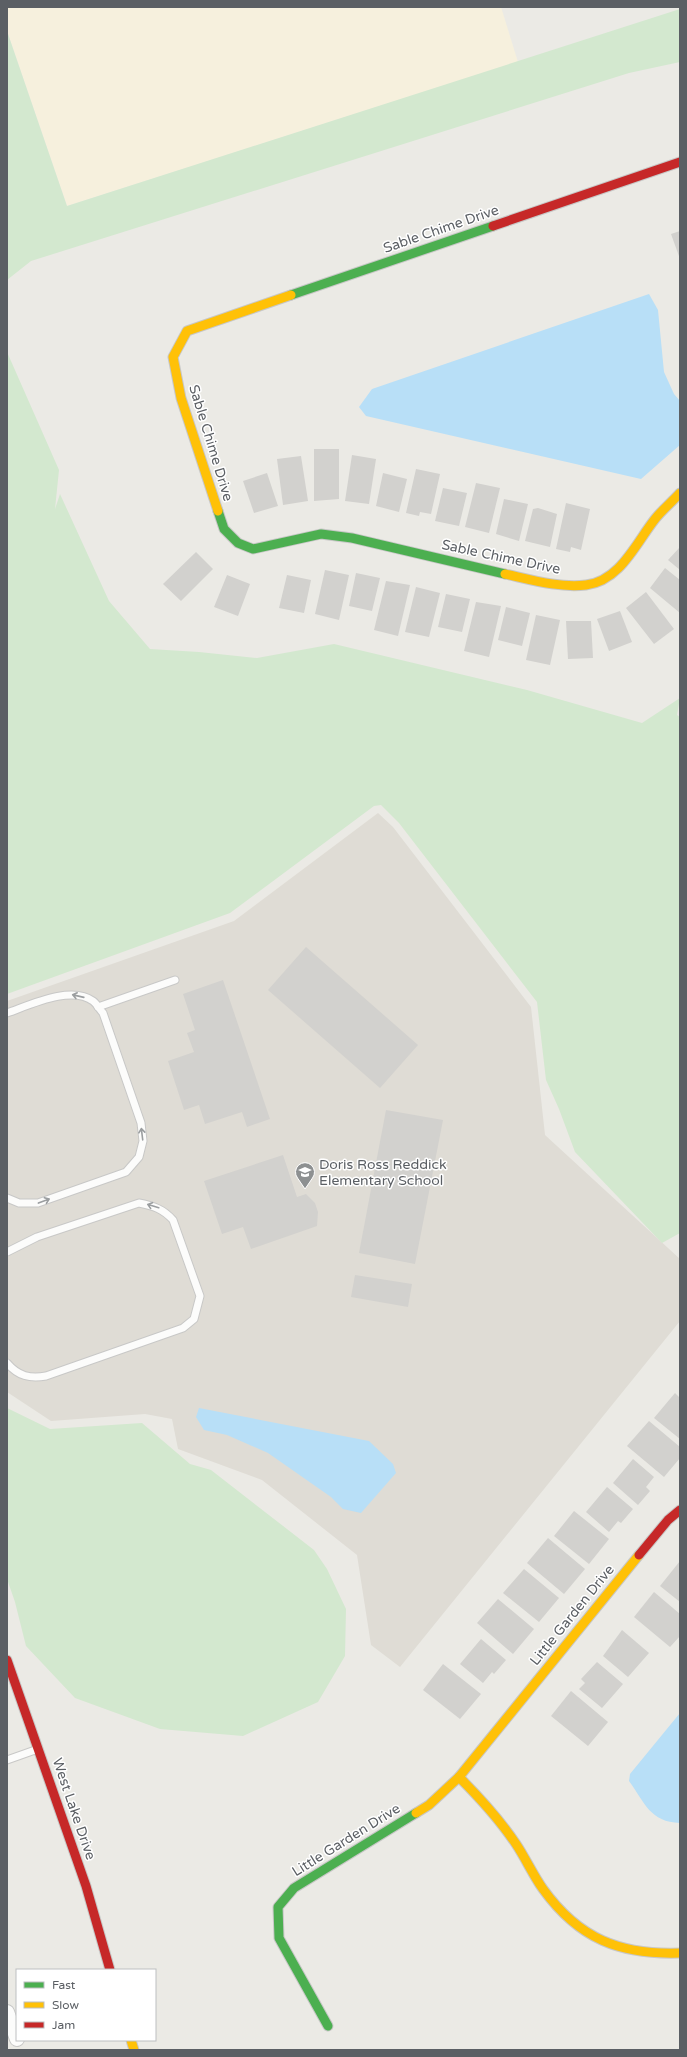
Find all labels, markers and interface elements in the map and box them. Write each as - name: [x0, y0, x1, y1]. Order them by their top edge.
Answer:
- street label: Sable Chime Drive: [381, 201, 501, 257]
- street label: Sable Chime Drive: [185, 383, 237, 503]
- street label: Sable Chime Drive: [440, 536, 562, 578]
- one-way arrow: [72, 991, 85, 999]
- one-way arrow: [138, 1128, 146, 1141]
- place label: Doris Ross Reddick Elementary School: [319, 1156, 447, 1189]
- school or university icon: Doris Ross Reddick Elementary School: [294, 1161, 316, 1189]
- one-way arrow: [38, 1196, 50, 1204]
- one-way arrow: [146, 1202, 159, 1209]
- street label: Little Garden Drive: [526, 1561, 618, 1669]
- street label: West Lake Drive: [49, 1756, 99, 1862]
- street label: Little Garden Drive: [289, 1800, 403, 1880]
- legend: [16, 1969, 156, 2041]
- text: Fast: [52, 1978, 76, 1992]
- text: Slow: [52, 1998, 79, 2012]
- text: Jam: [52, 2018, 75, 2032]

